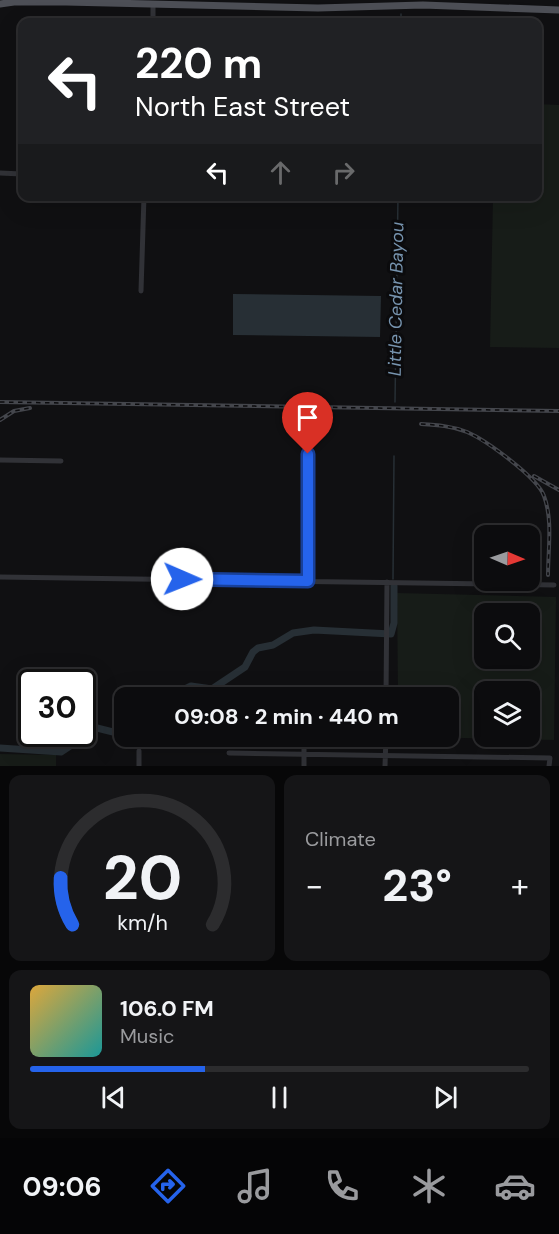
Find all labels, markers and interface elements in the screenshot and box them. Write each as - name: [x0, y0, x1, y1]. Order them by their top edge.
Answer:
- text: 220 m: [135, 36, 262, 91]
- icon: left: [36, 42, 114, 120]
- text: North East Street: [135, 89, 350, 124]
- icon: left: [201, 156, 234, 189]
- icon: ahead: [264, 156, 297, 189]
- icon: right: [327, 156, 360, 189]
- water label: Little Cedar Bayou: [383, 222, 409, 376]
- pin: [282, 392, 333, 454]
- icon: arrive: [291, 401, 324, 434]
- north arrow: [474, 525, 540, 591]
- map controls: [474, 525, 540, 747]
- position arrow: [150, 547, 214, 611]
- button: search: [474, 603, 540, 669]
- speed limit sign: 30: [18, 669, 96, 747]
- button: layers: [474, 681, 540, 747]
- text: 09:08 · 2 min · 440 m: [174, 702, 399, 731]
- text: Climate: [305, 826, 376, 852]
- text: 20: [102, 837, 182, 918]
- text: 23°: [382, 856, 452, 915]
- text: −: [305, 864, 323, 907]
- text: +: [511, 864, 529, 907]
- text: km/h: [117, 909, 167, 937]
- text: 106.0 FM: [120, 994, 214, 1023]
- text: Music: [120, 1023, 175, 1049]
- icon: previous: [97, 1081, 130, 1114]
- icon: pause: [263, 1081, 296, 1114]
- icon: next: [429, 1081, 462, 1114]
- icon: directions: [147, 1165, 189, 1207]
- icon: music: [234, 1165, 276, 1207]
- icon: phone: [321, 1165, 363, 1207]
- icon: climate: [408, 1165, 450, 1207]
- icon: car: [494, 1165, 536, 1207]
- text: 09:06: [22, 1169, 102, 1204]

